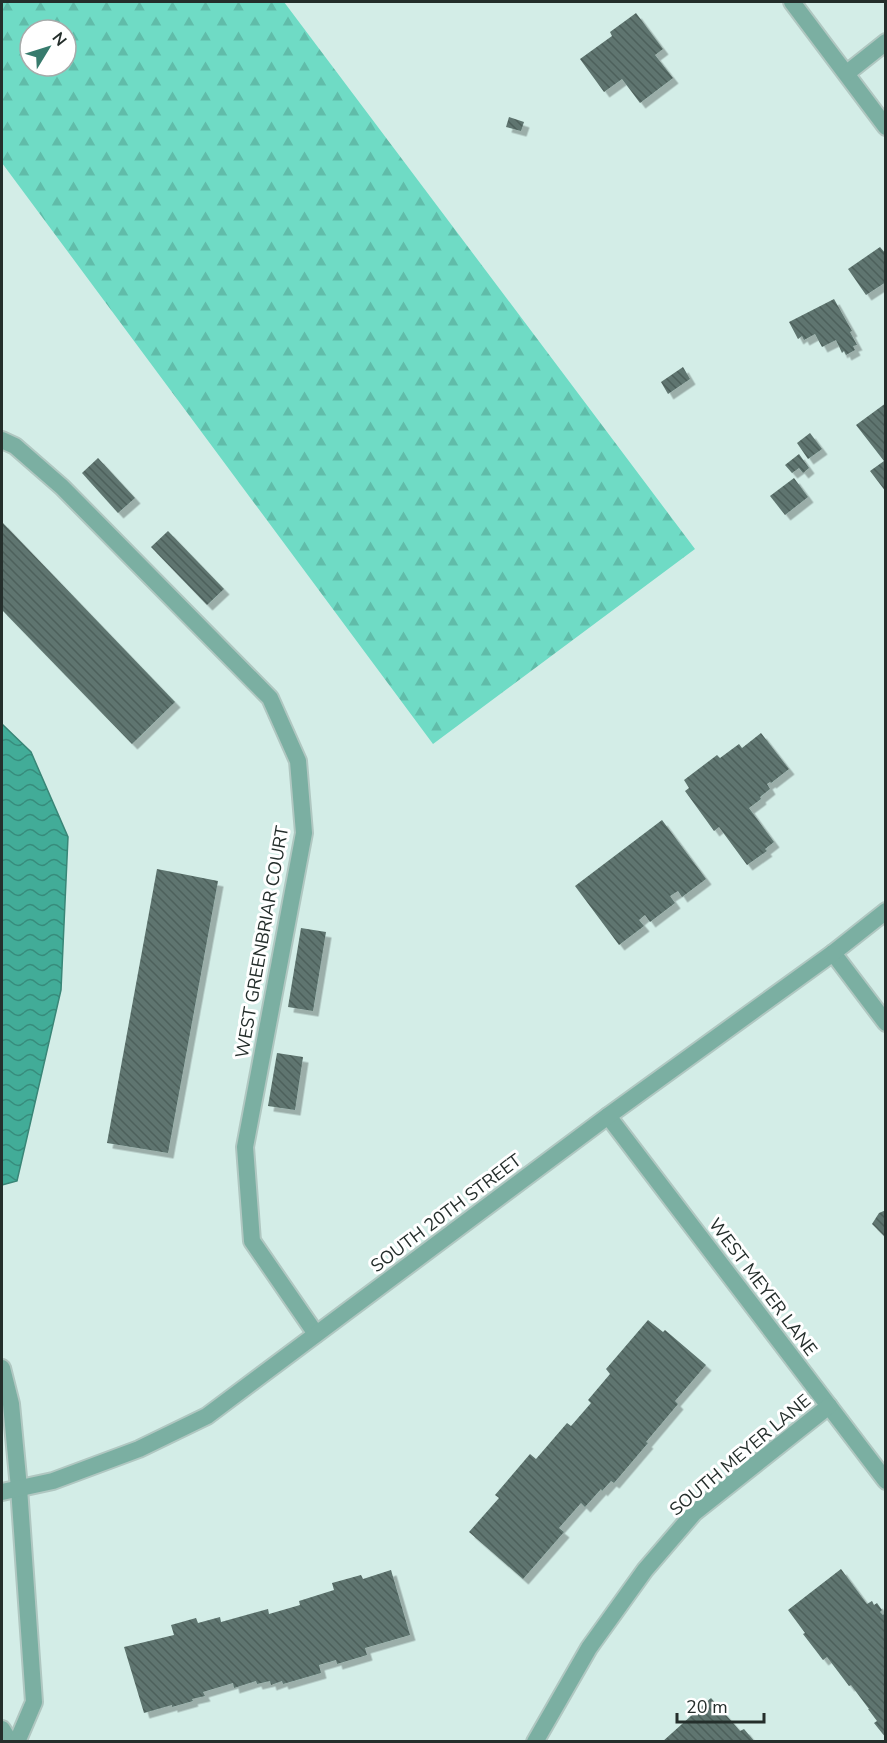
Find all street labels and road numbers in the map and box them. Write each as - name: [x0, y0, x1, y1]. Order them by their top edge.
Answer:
- street label: WEST GREENBRIAR COURT: [230, 824, 294, 1060]
- street label: SOUTH 20TH STREET: [366, 1148, 526, 1278]
- street label: WEST MEYER LANE: [703, 1213, 823, 1361]
- street label: SOUTH MEYER LANE: [664, 1389, 816, 1521]

